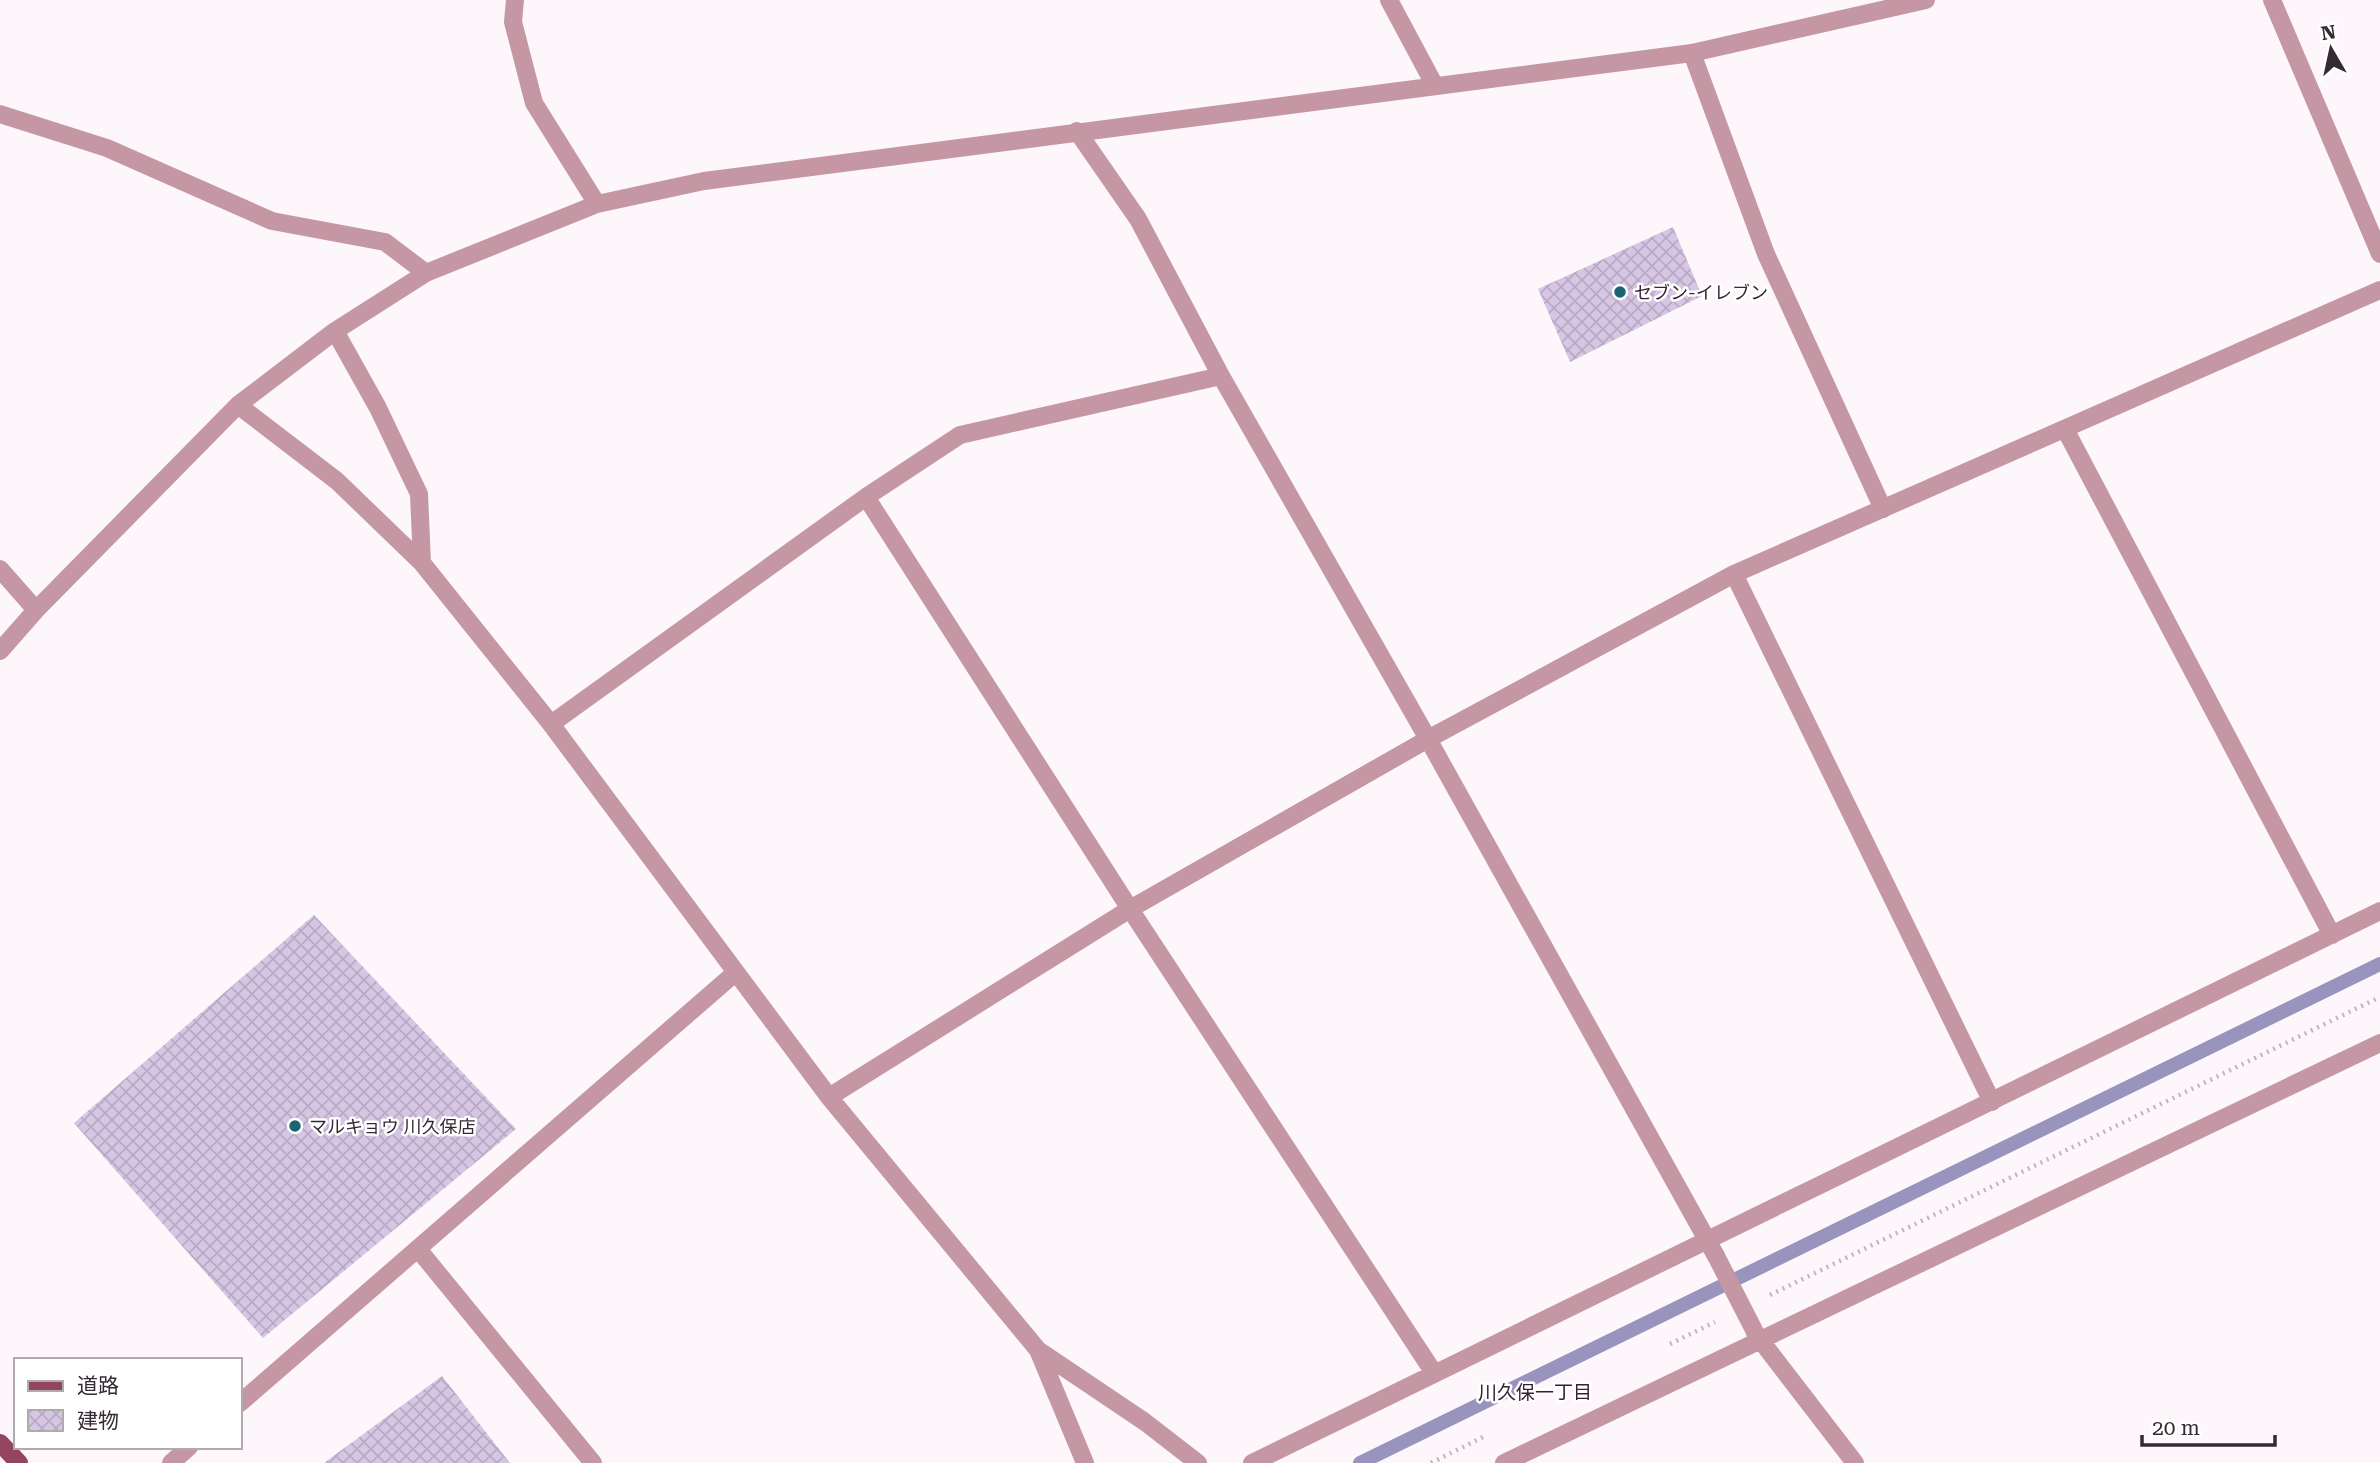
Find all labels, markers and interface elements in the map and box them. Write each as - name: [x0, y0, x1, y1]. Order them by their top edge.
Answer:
- north arrow: [2296, 14, 2366, 84]
- text: N: [2319, 20, 2338, 45]
- place label: セブン-イレブン: [1634, 282, 1768, 303]
- marker: セブン-イレブン: [1612, 284, 1628, 300]
- place label: マルキョウ 川久保店: [309, 1116, 476, 1137]
- marker: マルキョウ 川久保店: [287, 1118, 303, 1134]
- legend: [14, 1358, 242, 1449]
- text: 道路: [77, 1374, 119, 1398]
- district label: 川久保一丁目: [1478, 1381, 1592, 1404]
- scale bar: [2142, 1404, 2275, 1448]
- text: 建物: [77, 1409, 119, 1433]
- text: 20 m: [2152, 1416, 2200, 1440]

